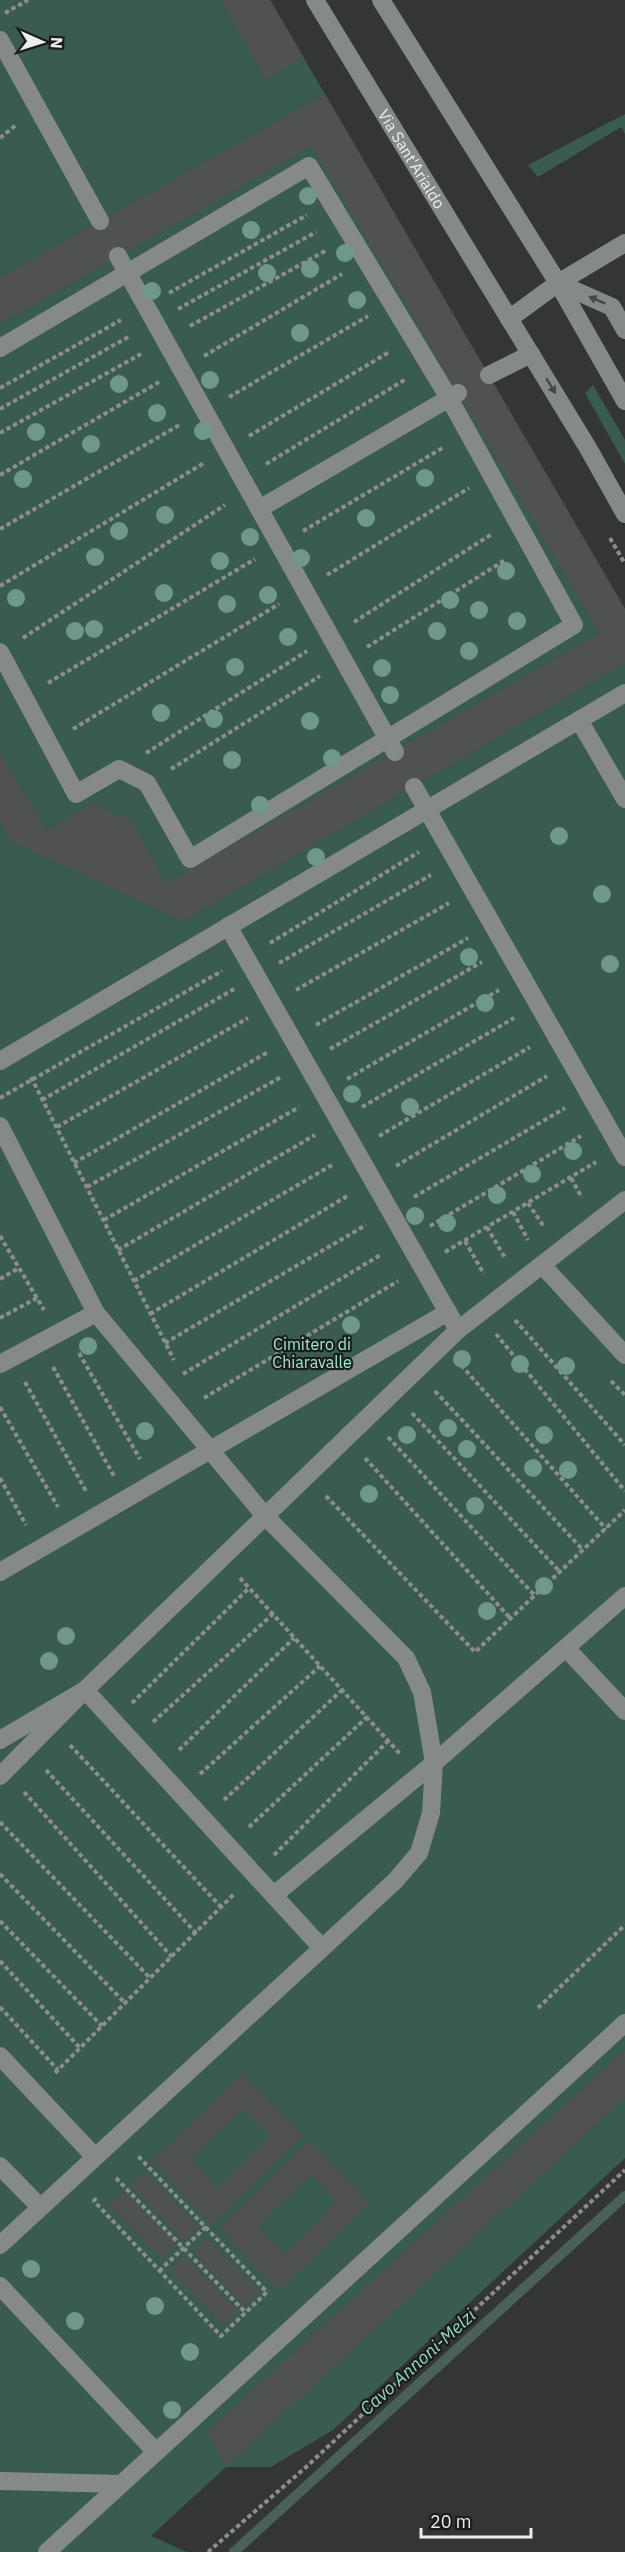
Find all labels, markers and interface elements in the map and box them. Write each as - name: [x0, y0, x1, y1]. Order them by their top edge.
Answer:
- north arrow: [12, 12, 72, 72]
- text: N: [47, 36, 67, 49]
- street label: Via Sant'Arialdo: [374, 105, 450, 212]
- one-way arrow: [589, 296, 606, 305]
- one-way arrow: [545, 378, 556, 395]
- park label: Cimitero di Chiaravalle: [272, 1334, 352, 1372]
- water label: Cavo Annoni-Melzi: [355, 2303, 480, 2420]
- scale bar: [421, 2501, 530, 2539]
- text: 20 m: [430, 2510, 472, 2533]

